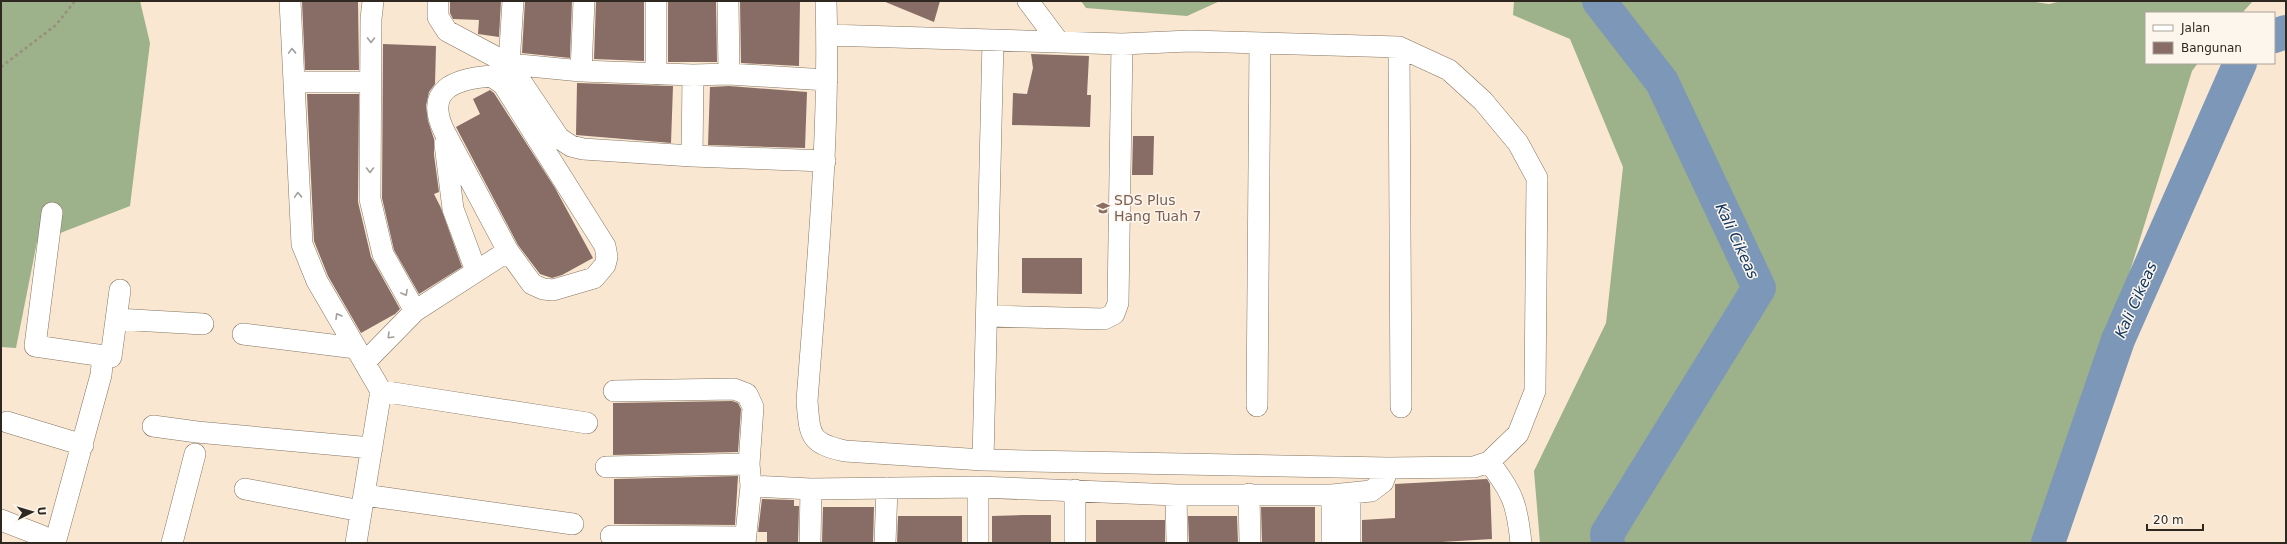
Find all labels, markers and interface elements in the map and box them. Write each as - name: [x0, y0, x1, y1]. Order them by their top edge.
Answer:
- legend: [2145, 12, 2275, 64]
- text: Jalan: [2180, 21, 2210, 35]
- one-way arrow: [367, 37, 375, 43]
- text: Bangunan: [2181, 41, 2242, 55]
- one-way arrow: [288, 48, 297, 54]
- one-way arrow: [366, 167, 374, 173]
- one-way arrow: [294, 192, 303, 198]
- place label: SDS Plus Hang Tuah 7: [1114, 192, 1201, 224]
- school or university icon: SDS Plus Hang Tuah 7: [1095, 200, 1111, 216]
- water label: Kali Cikeas: [1712, 200, 1762, 282]
- water label: Kali Cikeas: [2111, 259, 2161, 341]
- one-way arrow: [400, 288, 407, 296]
- one-way arrow: [335, 313, 342, 320]
- one-way arrow: [387, 331, 395, 339]
- north arrow: [12, 492, 52, 532]
- text: U: [35, 506, 48, 516]
- scale bar: [2147, 506, 2203, 532]
- text: 20 m: [2153, 513, 2184, 527]

